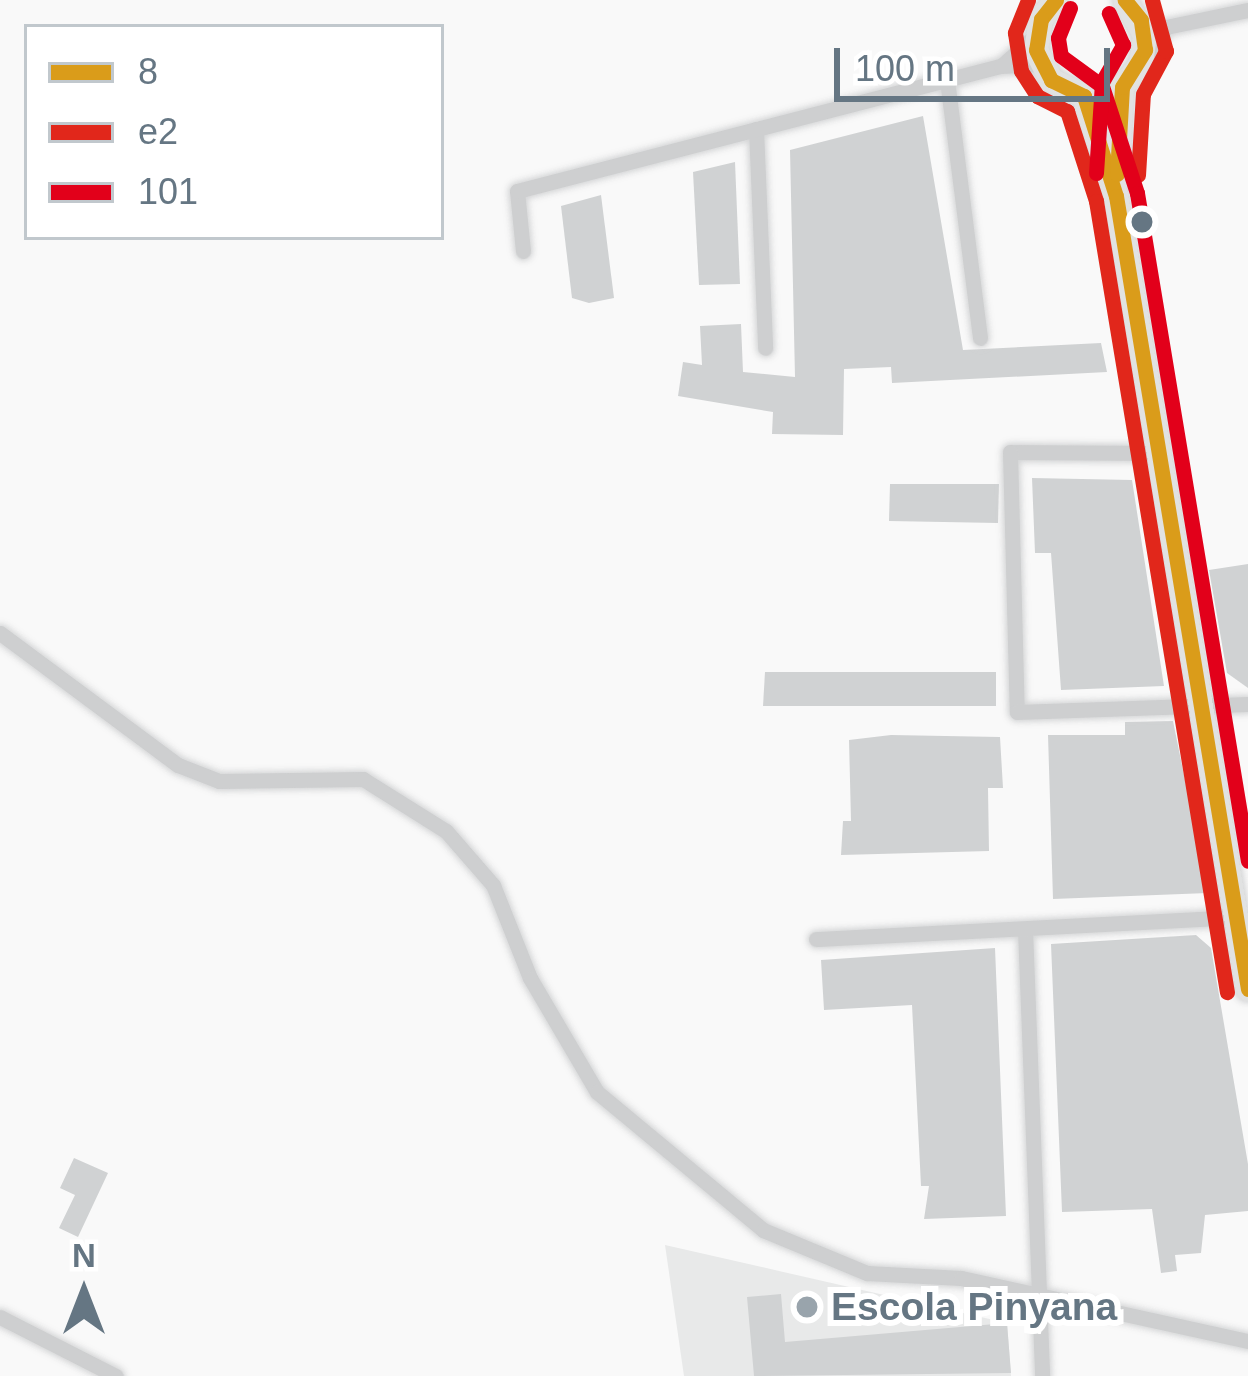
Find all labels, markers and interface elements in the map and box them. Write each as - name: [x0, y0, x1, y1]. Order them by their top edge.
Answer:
- legend: [24, 24, 444, 240]
- scale bar: [840, 24, 1116, 98]
- text: 100 m: [855, 48, 955, 89]
- text: 8: [138, 51, 158, 92]
- text: e2: [138, 111, 178, 152]
- text: 101: [138, 171, 198, 212]
- unlabelled marker: [1131, 211, 1153, 233]
- north arrow: [24, 1232, 144, 1352]
- text: N: [72, 1237, 96, 1274]
- place label: Escola Pinyana: [831, 1284, 1117, 1330]
- marker: Escola Pinyana: [794, 1294, 820, 1320]

